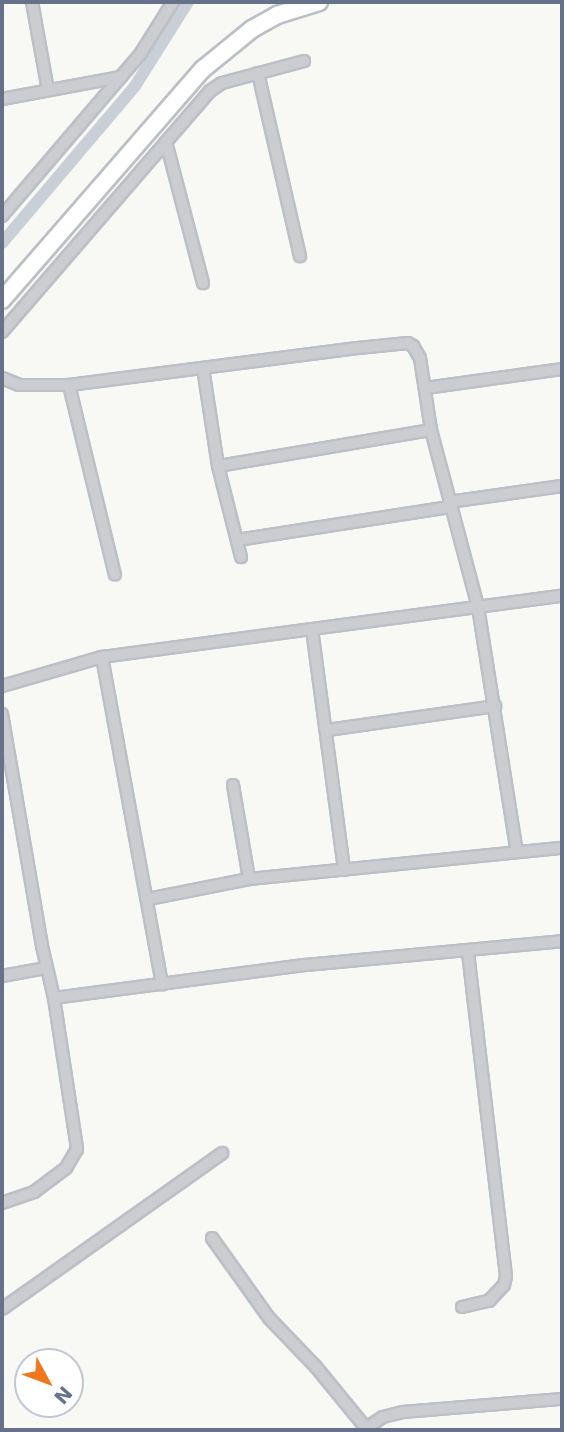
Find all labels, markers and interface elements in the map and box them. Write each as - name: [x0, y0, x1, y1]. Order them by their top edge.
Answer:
- north arrow: [14, 1348, 84, 1418]
- text: N: [50, 1382, 77, 1409]

